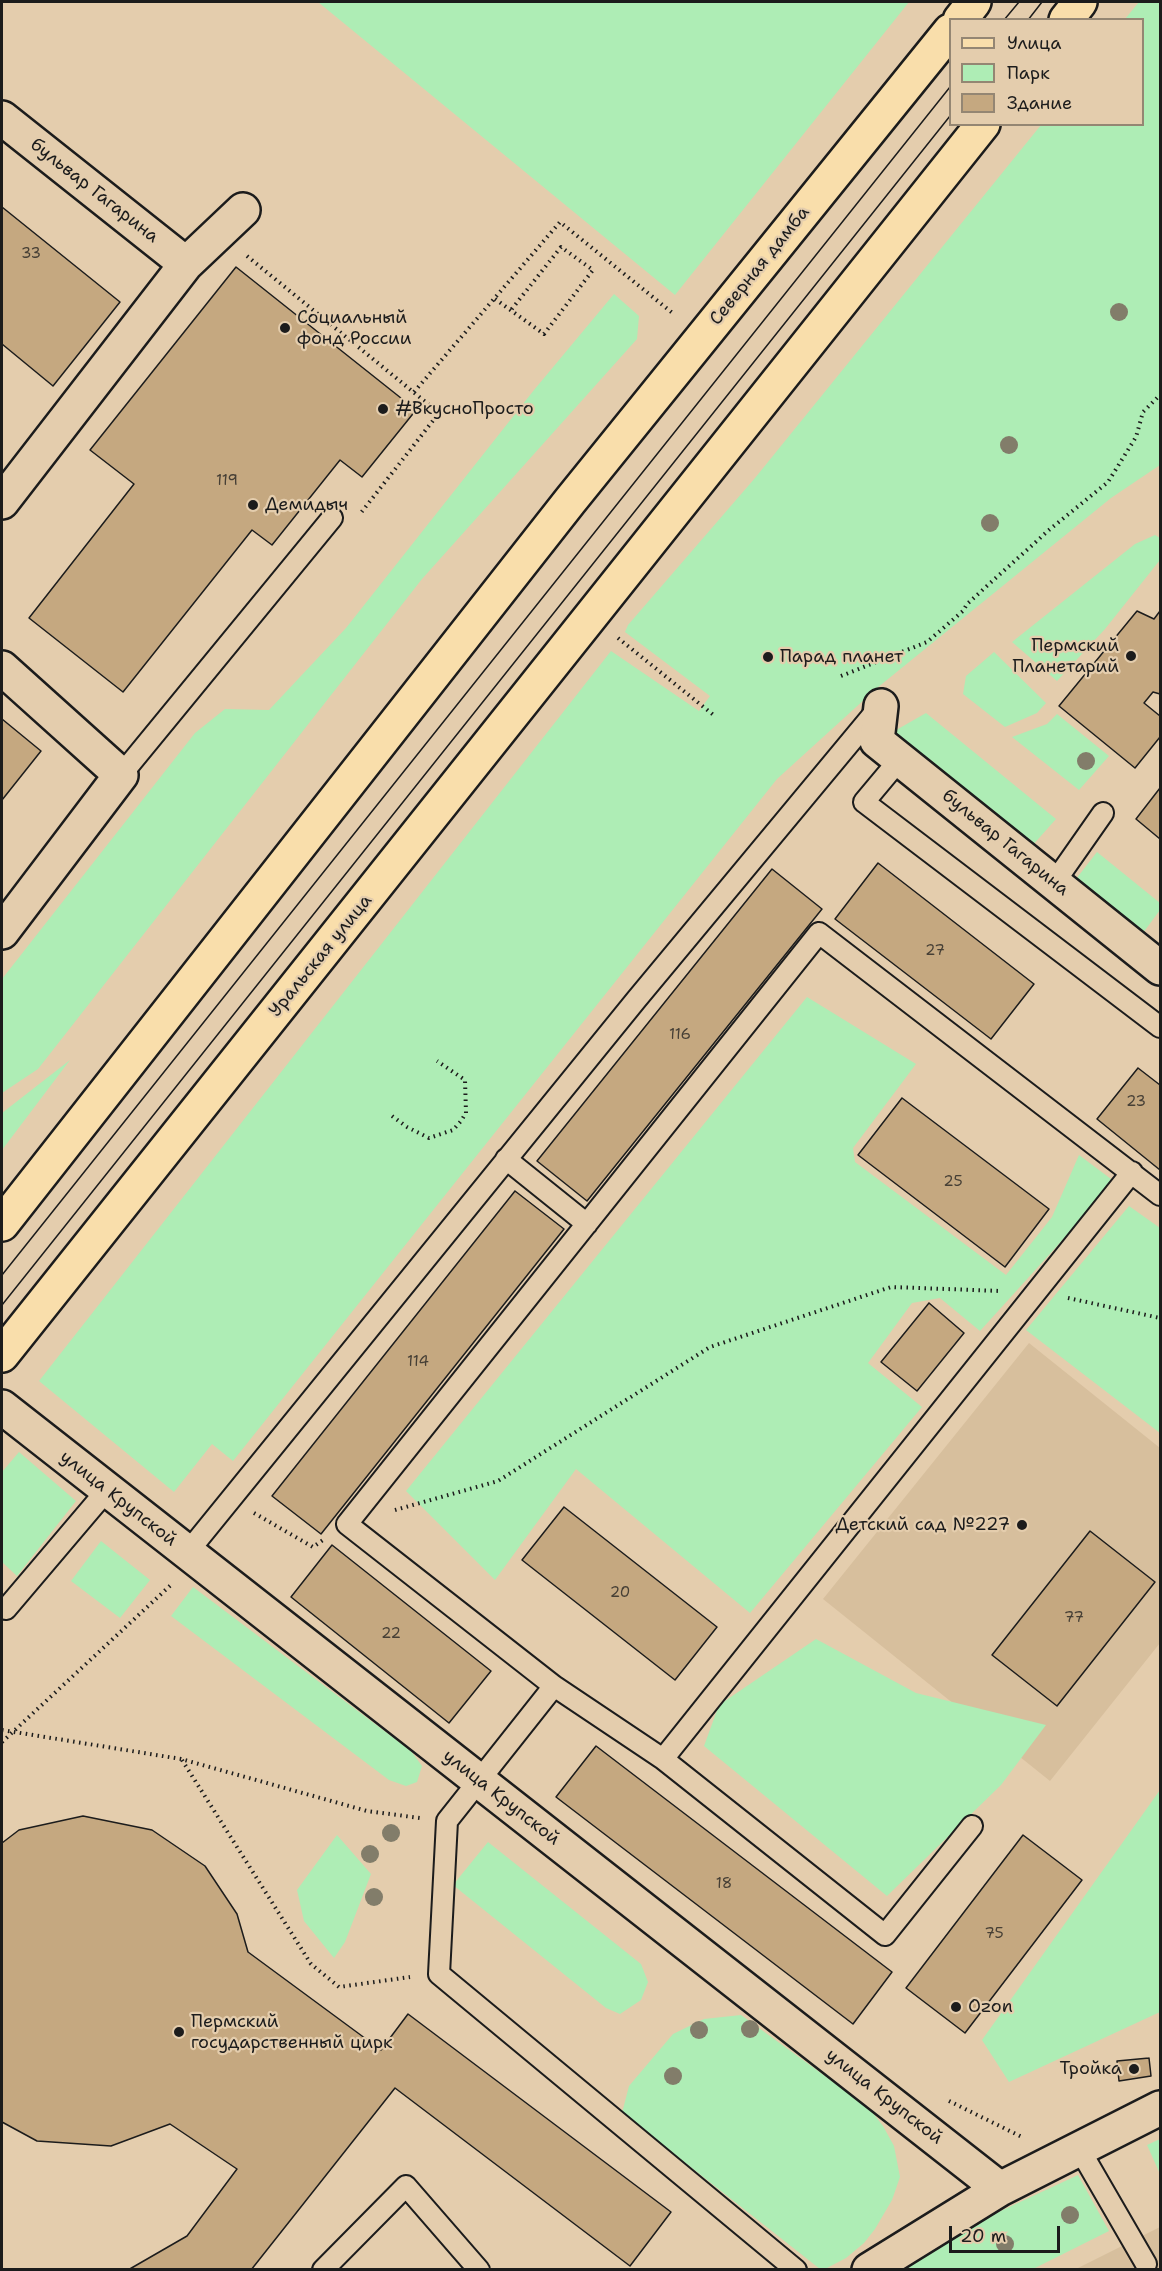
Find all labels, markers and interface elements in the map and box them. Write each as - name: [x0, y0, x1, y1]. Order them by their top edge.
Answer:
- legend: [949, 18, 1144, 126]
- text: Улица: [1007, 31, 1061, 55]
- text: Парк: [1007, 61, 1050, 85]
- text: Здание: [1007, 91, 1072, 115]
- street label: бульвар Гагарина: [25, 134, 163, 248]
- street label: Северная дамба: [705, 202, 815, 330]
- house number: 33: [21, 245, 41, 263]
- place label: Социальный фонд России: [297, 307, 411, 350]
- marker: Социальный фонд России: [278, 321, 292, 335]
- place label: #ВкусноПросто: [395, 398, 534, 420]
- marker: #ВкусноПросто: [376, 402, 390, 416]
- house number: 119: [216, 472, 238, 490]
- place label: Демидыч: [265, 494, 348, 516]
- marker: Демидыч: [246, 498, 260, 512]
- place label: Пермский Планетарий: [1013, 635, 1119, 678]
- place label: Парад планет: [780, 646, 903, 668]
- marker: Пермский Планетарий: [1124, 649, 1138, 663]
- marker: Парад планет: [761, 650, 775, 664]
- street label: бульвар Гагарина: [937, 785, 1073, 901]
- street label: Уральская улица: [265, 890, 377, 1022]
- house number: 27: [925, 942, 945, 960]
- house number: 116: [669, 1026, 691, 1044]
- house number: 23: [1126, 1093, 1146, 1111]
- house number: 25: [943, 1173, 963, 1191]
- house number: 114: [407, 1353, 429, 1371]
- street label: улица Крупской: [55, 1447, 181, 1551]
- place label: Детский сад №227: [836, 1514, 1010, 1536]
- marker: Детский сад №227: [1015, 1518, 1029, 1532]
- house number: 20: [610, 1584, 630, 1602]
- house number: 77: [1064, 1609, 1084, 1627]
- house number: 22: [381, 1625, 401, 1643]
- street label: улица Крупской: [438, 1746, 564, 1850]
- house number: 18: [716, 1875, 732, 1893]
- house number: 75: [984, 1925, 1004, 1943]
- place label: Ozon: [968, 1996, 1013, 2018]
- marker: Ozon: [949, 2000, 963, 2014]
- place label: Пермский государственный цирк: [191, 2011, 393, 2054]
- marker: Пермский государственный цирк: [172, 2025, 186, 2039]
- street label: улица Крупской: [821, 2045, 947, 2149]
- place label: Тройка: [1060, 2058, 1122, 2080]
- marker: Тройка: [1127, 2062, 1141, 2076]
- scale bar: [952, 2214, 1063, 2252]
- text: 20 m: [960, 2224, 1006, 2248]

